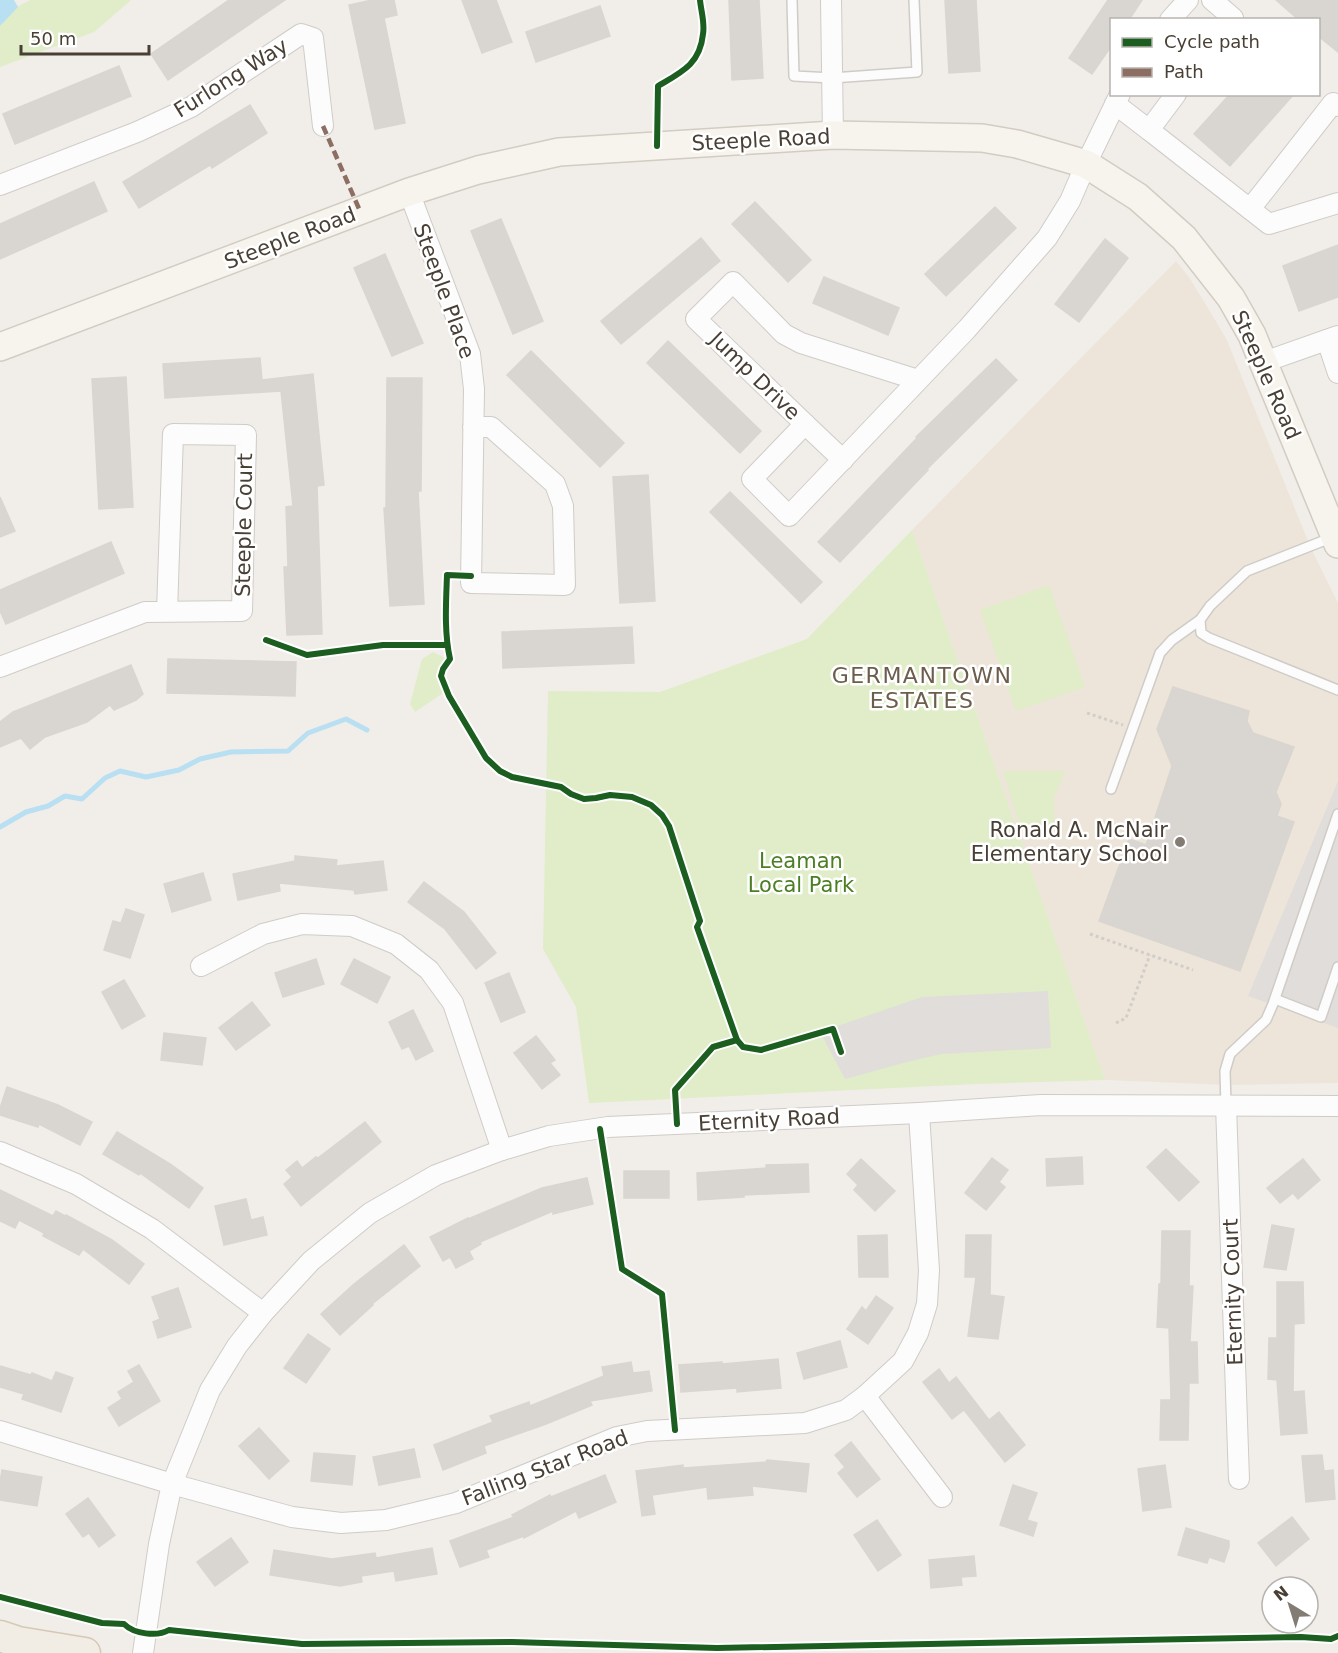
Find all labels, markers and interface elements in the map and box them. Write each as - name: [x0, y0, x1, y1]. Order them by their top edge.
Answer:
- scale bar: [21, 18, 148, 56]
- legend: [1110, 18, 1320, 96]
- text: 50 m: [30, 28, 76, 49]
- text: Cycle path: [1164, 31, 1260, 52]
- street label: Furlong Way: [170, 33, 292, 123]
- text: Path: [1164, 61, 1204, 82]
- street label: Steeple Road: [691, 124, 831, 156]
- street label: Steeple Road: [221, 202, 359, 274]
- street label: Steeple Place: [408, 220, 480, 362]
- street label: Steeple Road: [1227, 307, 1305, 443]
- street label: Jump Drive: [704, 326, 805, 425]
- street label: Steeple Court: [231, 453, 257, 597]
- district label: GERMANTOWN ESTATES: [832, 663, 1012, 713]
- place label: Ronald A. McNair Elementary School: [971, 818, 1168, 866]
- marker: Ronald A. McNair Elementary School: [1173, 835, 1187, 849]
- park label: Leaman Local Park: [748, 849, 855, 897]
- street label: Eternity Road: [698, 1104, 840, 1136]
- street label: Eternity Court: [1218, 1218, 1248, 1366]
- street label: Falling Star Road: [458, 1425, 632, 1511]
- north arrow: [1260, 1575, 1320, 1635]
- text: N: [1270, 1582, 1292, 1605]

